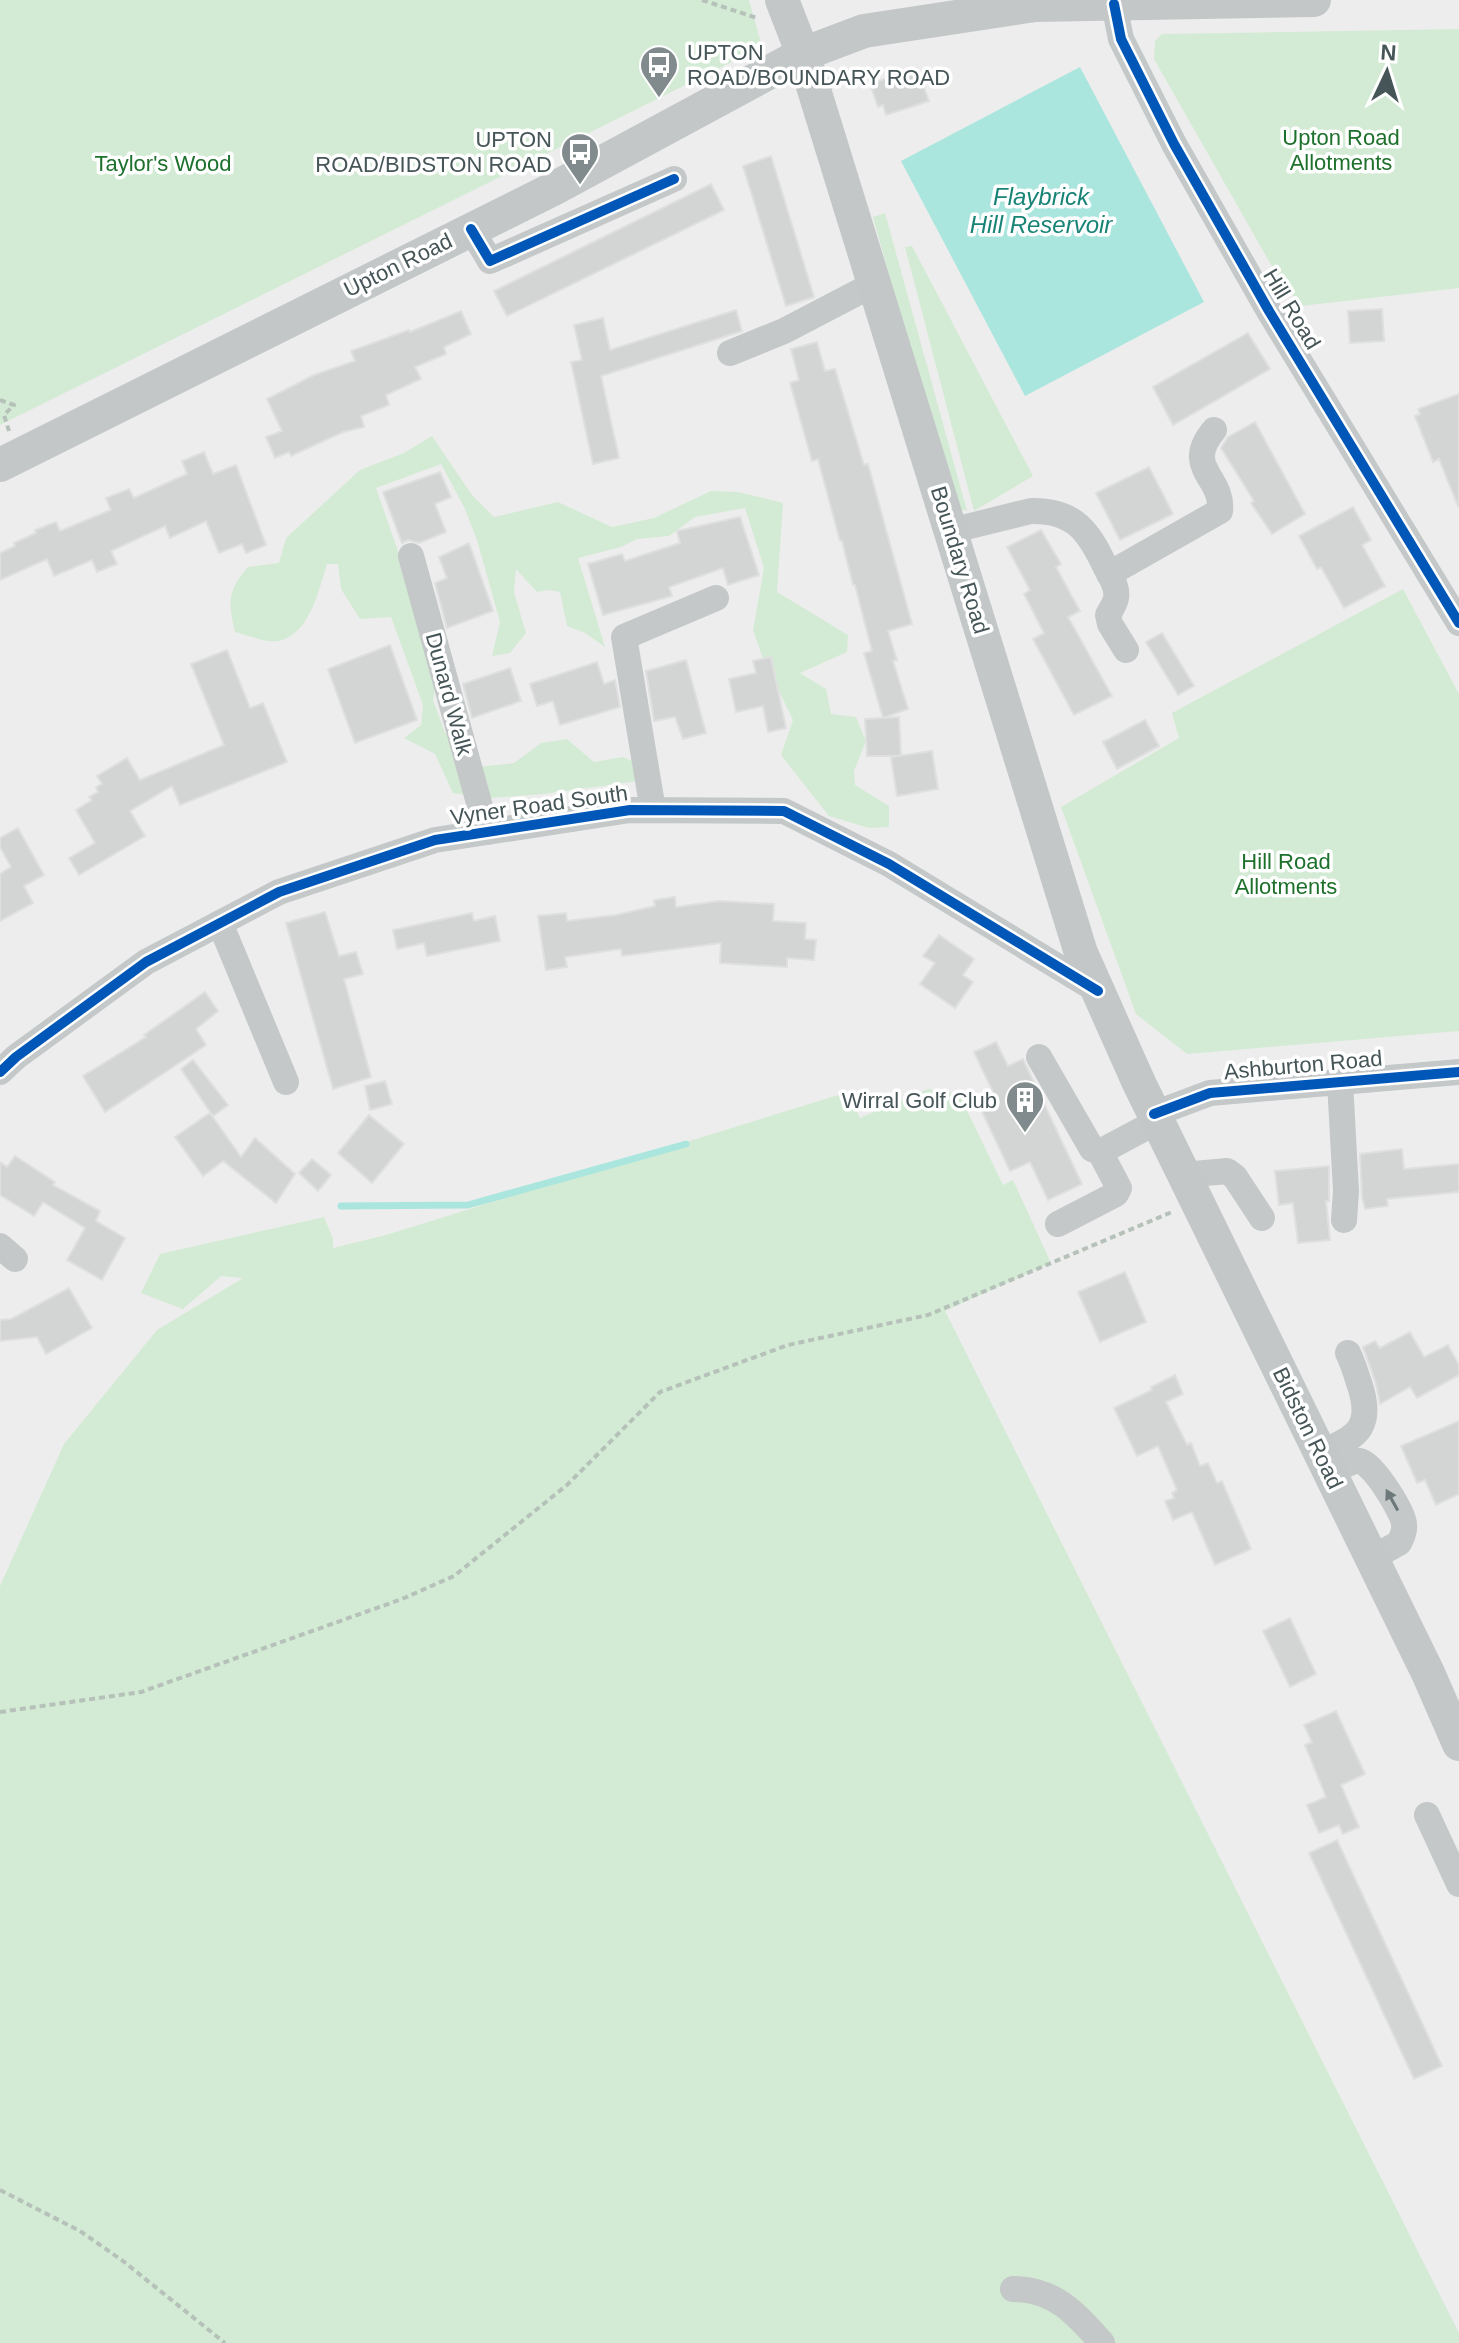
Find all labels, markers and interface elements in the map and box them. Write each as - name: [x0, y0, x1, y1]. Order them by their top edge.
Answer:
- north arrow: [1347, 32, 1427, 112]
- place label: UPTON ROAD/BOUNDARY ROAD: [687, 40, 950, 90]
- text: N: [1380, 40, 1397, 66]
- bus stop icon: UPTON ROAD/BOUNDARY ROAD: [638, 44, 680, 99]
- park label: Upton Road Allotments: [1282, 125, 1400, 175]
- place label: UPTON ROAD/BIDSTON ROAD: [315, 127, 552, 177]
- bus stop icon: UPTON ROAD/BIDSTON ROAD: [559, 131, 601, 186]
- park label: Taylor's Wood: [94, 151, 232, 176]
- water label: Flaybrick Hill Reservoir: [970, 183, 1113, 238]
- street label: Upton Road: [340, 228, 456, 302]
- street label: Hill Road: [1258, 264, 1326, 354]
- street label: Boundary Road: [926, 483, 994, 637]
- street label: Dunard Walk: [421, 630, 478, 759]
- street label: Vyner Road South: [449, 780, 629, 830]
- park label: Hill Road Allotments: [1235, 849, 1337, 899]
- street label: Ashburton Road: [1223, 1046, 1383, 1084]
- building icon: Wirral Golf Club: [1004, 1079, 1046, 1134]
- place label: Wirral Golf Club: [842, 1088, 997, 1113]
- street label: Bidston Road: [1268, 1363, 1348, 1493]
- one-way arrow: [1385, 1489, 1399, 1511]

